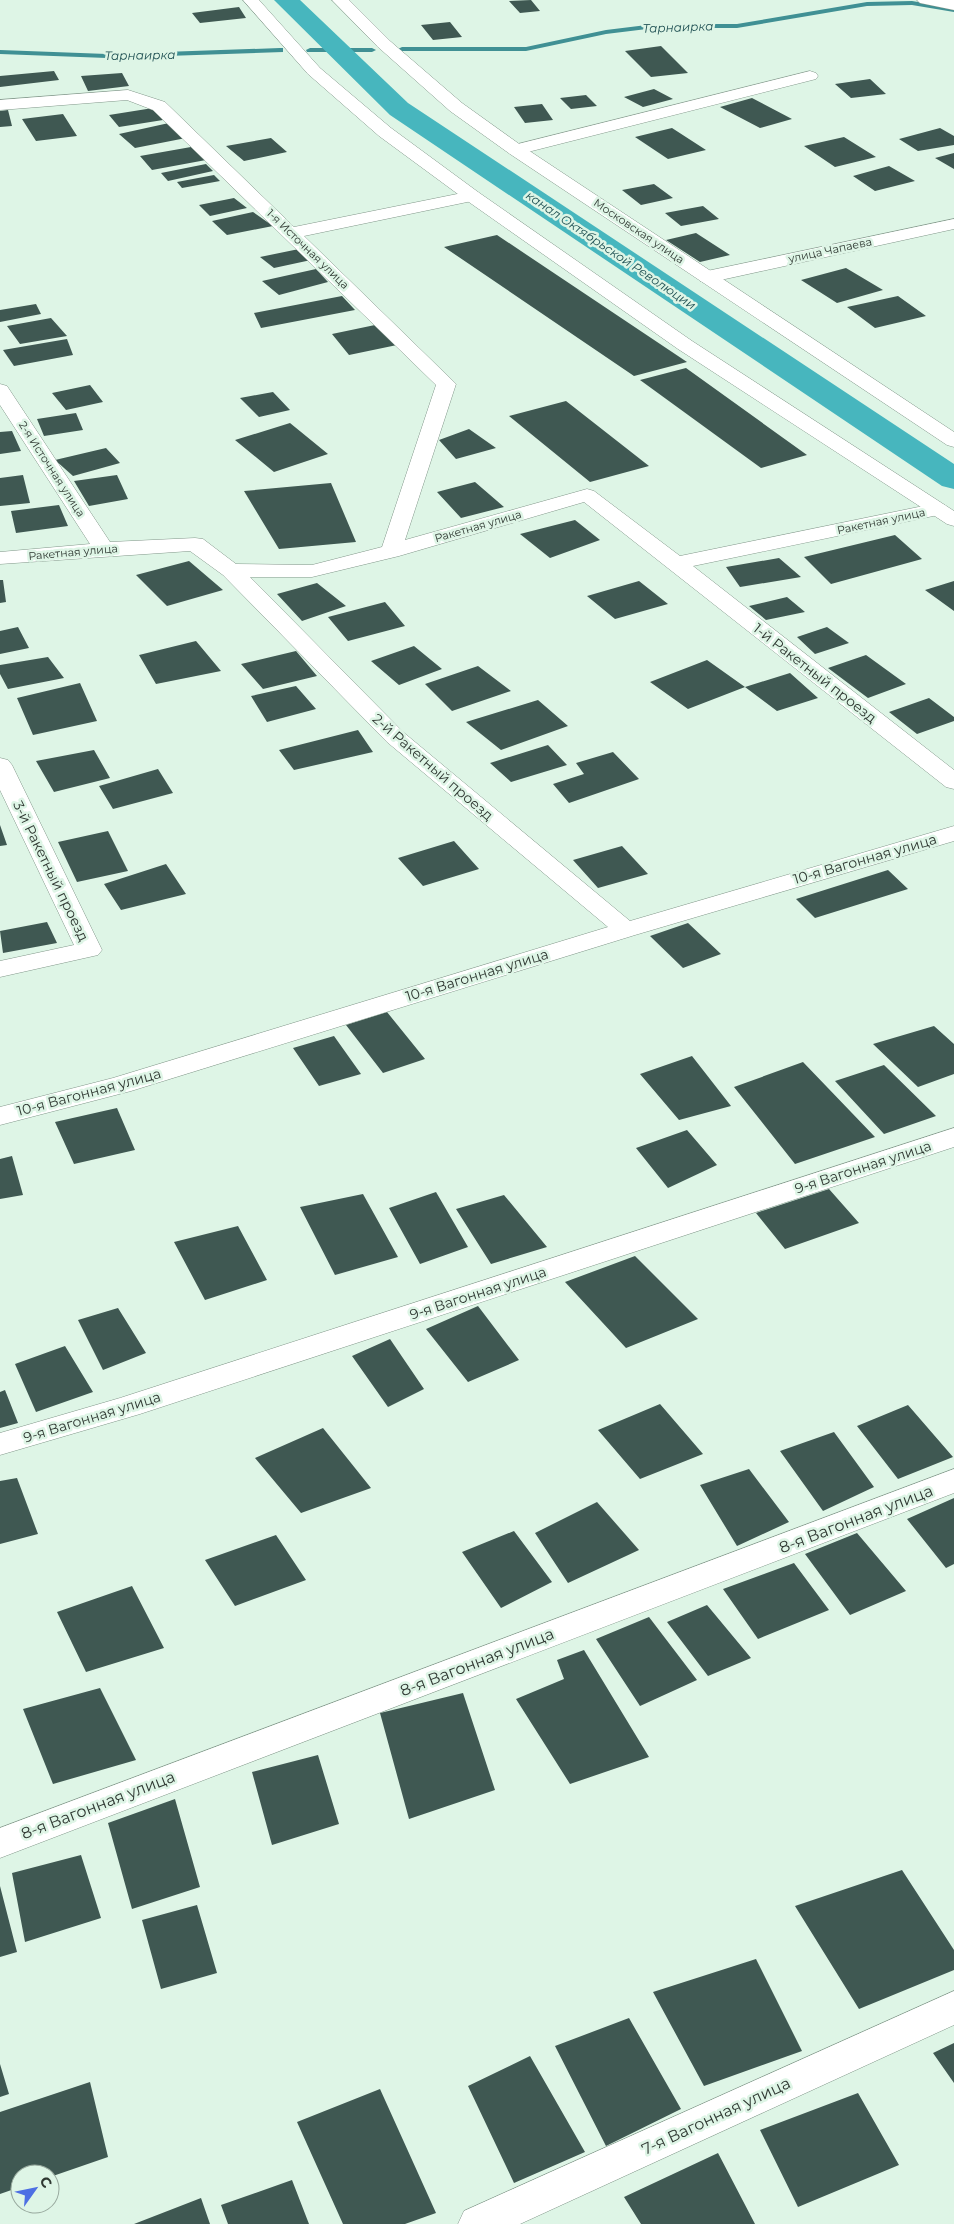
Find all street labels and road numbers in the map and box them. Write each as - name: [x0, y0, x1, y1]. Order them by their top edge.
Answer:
- street label: Московская улица: [591, 195, 687, 267]
- street label: 1-я Источная улица: [264, 206, 352, 292]
- street label: улица Чапаева: [786, 234, 873, 266]
- street label: 2-я Источная улица: [16, 419, 88, 519]
- street label: Ракетная улица: [836, 505, 926, 537]
- street label: Ракетная улица: [433, 507, 523, 545]
- street label: Ракетная улица: [28, 541, 118, 563]
- street label: 1-й Ракетный проезд: [750, 619, 880, 727]
- street label: 2-й Ракетный проезд: [369, 710, 497, 824]
- street label: 3-й Ракетный проезд: [9, 798, 93, 944]
- street label: 10-я Вагонная улица: [791, 830, 939, 888]
- street label: 10-я Вагонная улица: [403, 945, 551, 1005]
- street label: 10-я Вагонная улица: [15, 1064, 163, 1120]
- street label: 9-я Вагонная улица: [792, 1136, 934, 1198]
- street label: 9-я Вагонная улица: [407, 1262, 549, 1324]
- street label: 9-я Вагонная улица: [21, 1388, 163, 1446]
- street label: 8-я Вагонная улица: [776, 1481, 936, 1557]
- street label: 8-я Вагонная улица: [397, 1624, 557, 1700]
- street label: 8-я Вагонная улица: [18, 1767, 178, 1843]
- street label: 7-я Вагонная улица: [639, 2073, 793, 2159]

